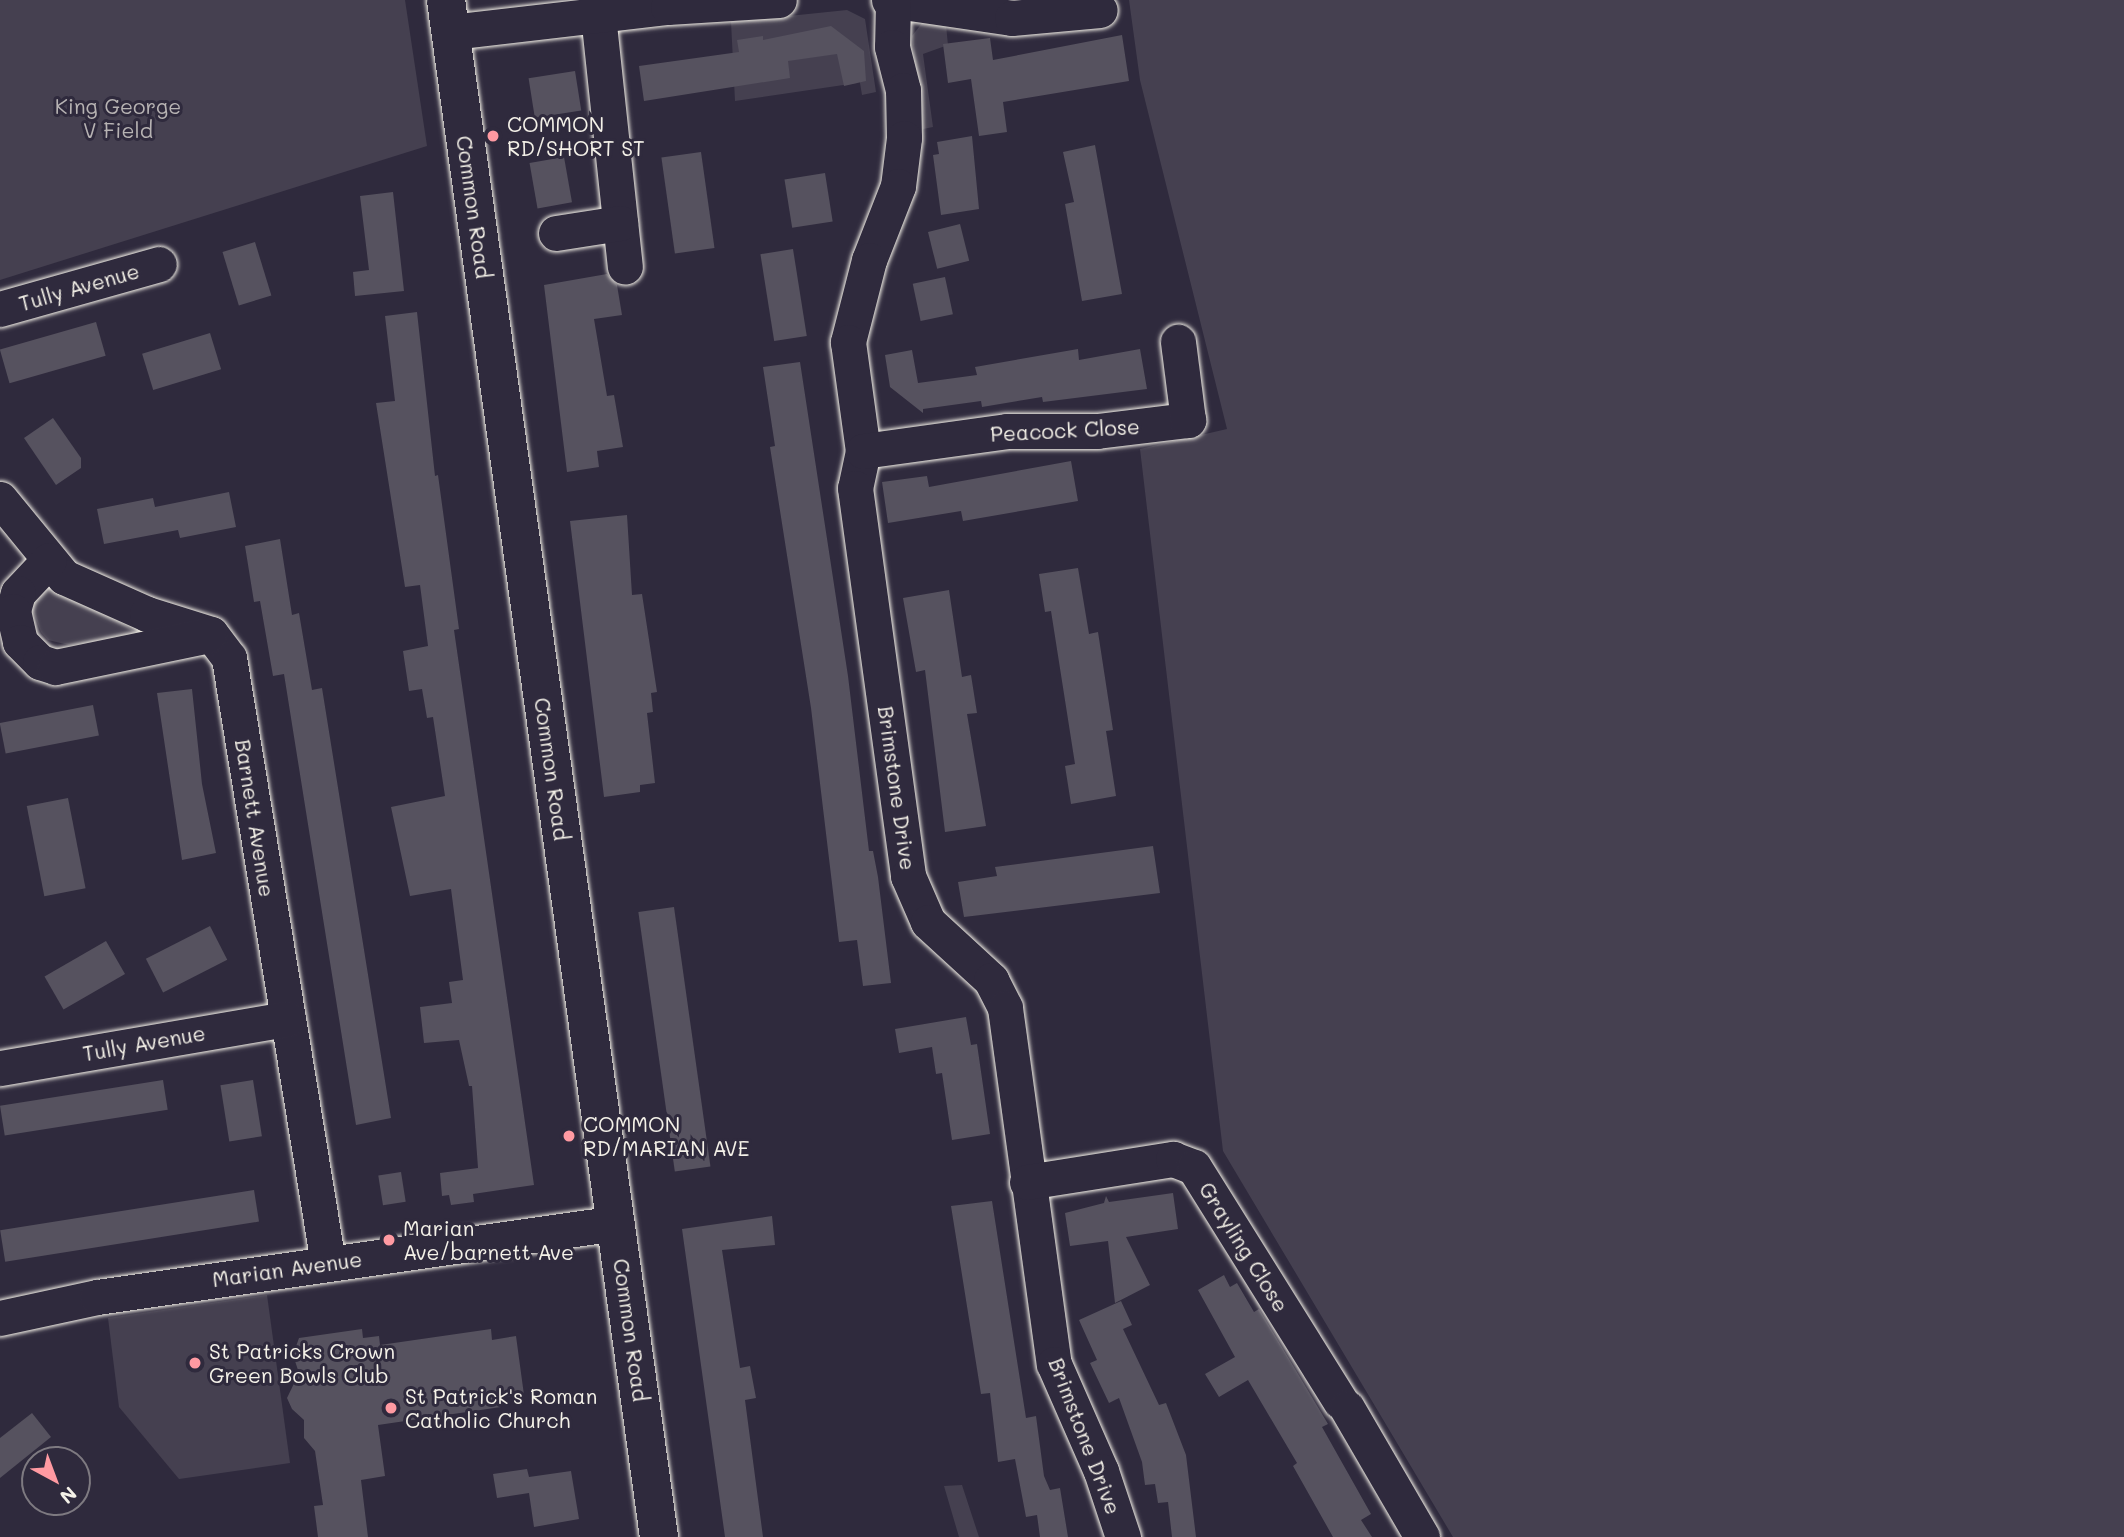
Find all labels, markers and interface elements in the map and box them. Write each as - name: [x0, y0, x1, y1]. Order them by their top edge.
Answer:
- park label: King George V Field: [55, 93, 181, 143]
- place label: COMMON RD/SHORT ST: [507, 111, 645, 161]
- marker: COMMON RD/SHORT ST: [485, 128, 501, 144]
- street label: Common Road: [451, 134, 497, 280]
- street label: Tully Avenue: [16, 258, 142, 316]
- street label: Peacock Close: [990, 413, 1140, 447]
- street label: Common Road: [529, 696, 575, 842]
- street label: Brimstone Drive: [873, 704, 921, 872]
- street label: Barnett Avenue: [230, 737, 280, 899]
- street label: Tully Avenue: [81, 1020, 207, 1066]
- place label: COMMON RD/MARIAN AVE: [583, 1111, 750, 1161]
- marker: COMMON RD/MARIAN AVE: [561, 1128, 577, 1144]
- street label: Grayling Close: [1194, 1177, 1294, 1317]
- place label: Marian Ave/barnett Ave: [403, 1215, 574, 1265]
- marker: Marian Ave/barnett Ave: [381, 1232, 397, 1248]
- street label: Marian Avenue: [211, 1246, 363, 1292]
- street label: Common Road: [608, 1257, 654, 1403]
- place label: St Patricks Crown Green Bowls Club: [209, 1338, 395, 1388]
- street label: Brimstone Drive: [1044, 1354, 1126, 1518]
- marker: St Patricks Crown Green Bowls Club: [187, 1355, 203, 1371]
- place label: St Patrick's Roman Catholic Church: [405, 1383, 597, 1433]
- marker: St Patrick's Roman Catholic Church: [383, 1400, 399, 1416]
- north arrow: [21, 1446, 91, 1516]
- text: N: [55, 1482, 82, 1510]

